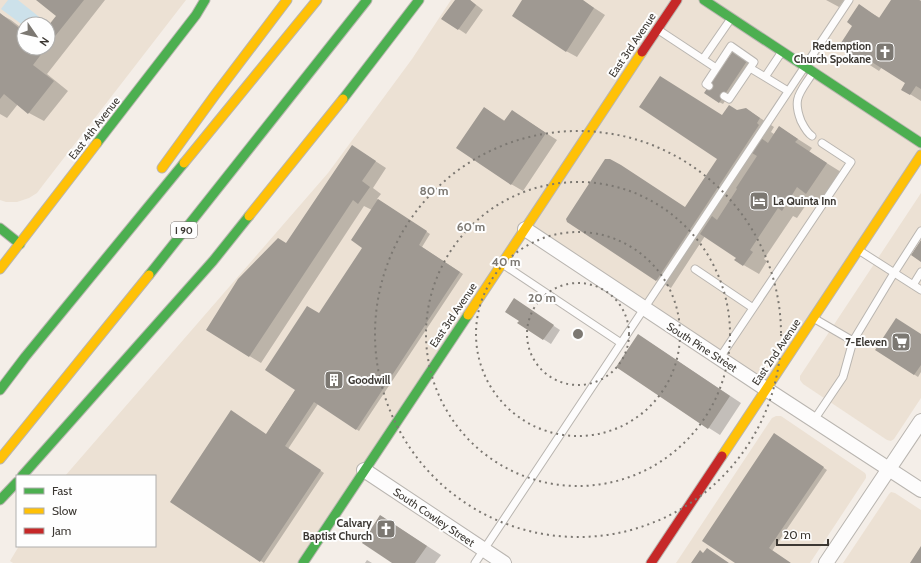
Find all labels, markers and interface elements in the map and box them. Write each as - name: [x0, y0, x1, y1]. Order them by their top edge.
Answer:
- street label: East 3rd Avenue: [605, 10, 659, 80]
- north arrow: [16, 16, 56, 56]
- text: N: [36, 34, 52, 49]
- place label: Redemption Church Spokane: [794, 39, 871, 66]
- church icon: Redemption Church Spokane: [874, 41, 896, 63]
- street label: East 4th Avenue: [65, 94, 123, 162]
- text: 80 m: [420, 183, 448, 198]
- hotel icon: La Quinta Inn: [748, 190, 770, 212]
- place label: La Quinta Inn: [773, 194, 836, 208]
- text: 60 m: [457, 219, 485, 234]
- road number: I 90: [171, 222, 197, 238]
- text: 40 m: [491, 254, 521, 269]
- street label: East 3rd Avenue: [426, 280, 480, 350]
- text: 20 m: [528, 290, 556, 305]
- street label: East 2nd Avenue: [749, 316, 804, 388]
- street label: South Pine Street: [664, 319, 740, 375]
- centre of rings: [571, 327, 585, 341]
- supermarket icon: 7-Eleven: [890, 331, 912, 353]
- place label: 7-Eleven: [845, 335, 887, 349]
- building icon: Goodwill: [323, 369, 345, 391]
- place label: Goodwill: [348, 373, 391, 387]
- legend: [16, 475, 156, 547]
- text: Fast: [52, 483, 72, 498]
- street label: South Cowley Street: [391, 485, 478, 550]
- text: Slow: [52, 503, 77, 518]
- place label: Calvary Baptist Church: [303, 516, 372, 543]
- church icon: Calvary Baptist Church: [375, 518, 397, 540]
- scale bar: [777, 521, 828, 547]
- text: Jam: [51, 523, 71, 538]
- text: 20 m: [783, 527, 811, 542]

